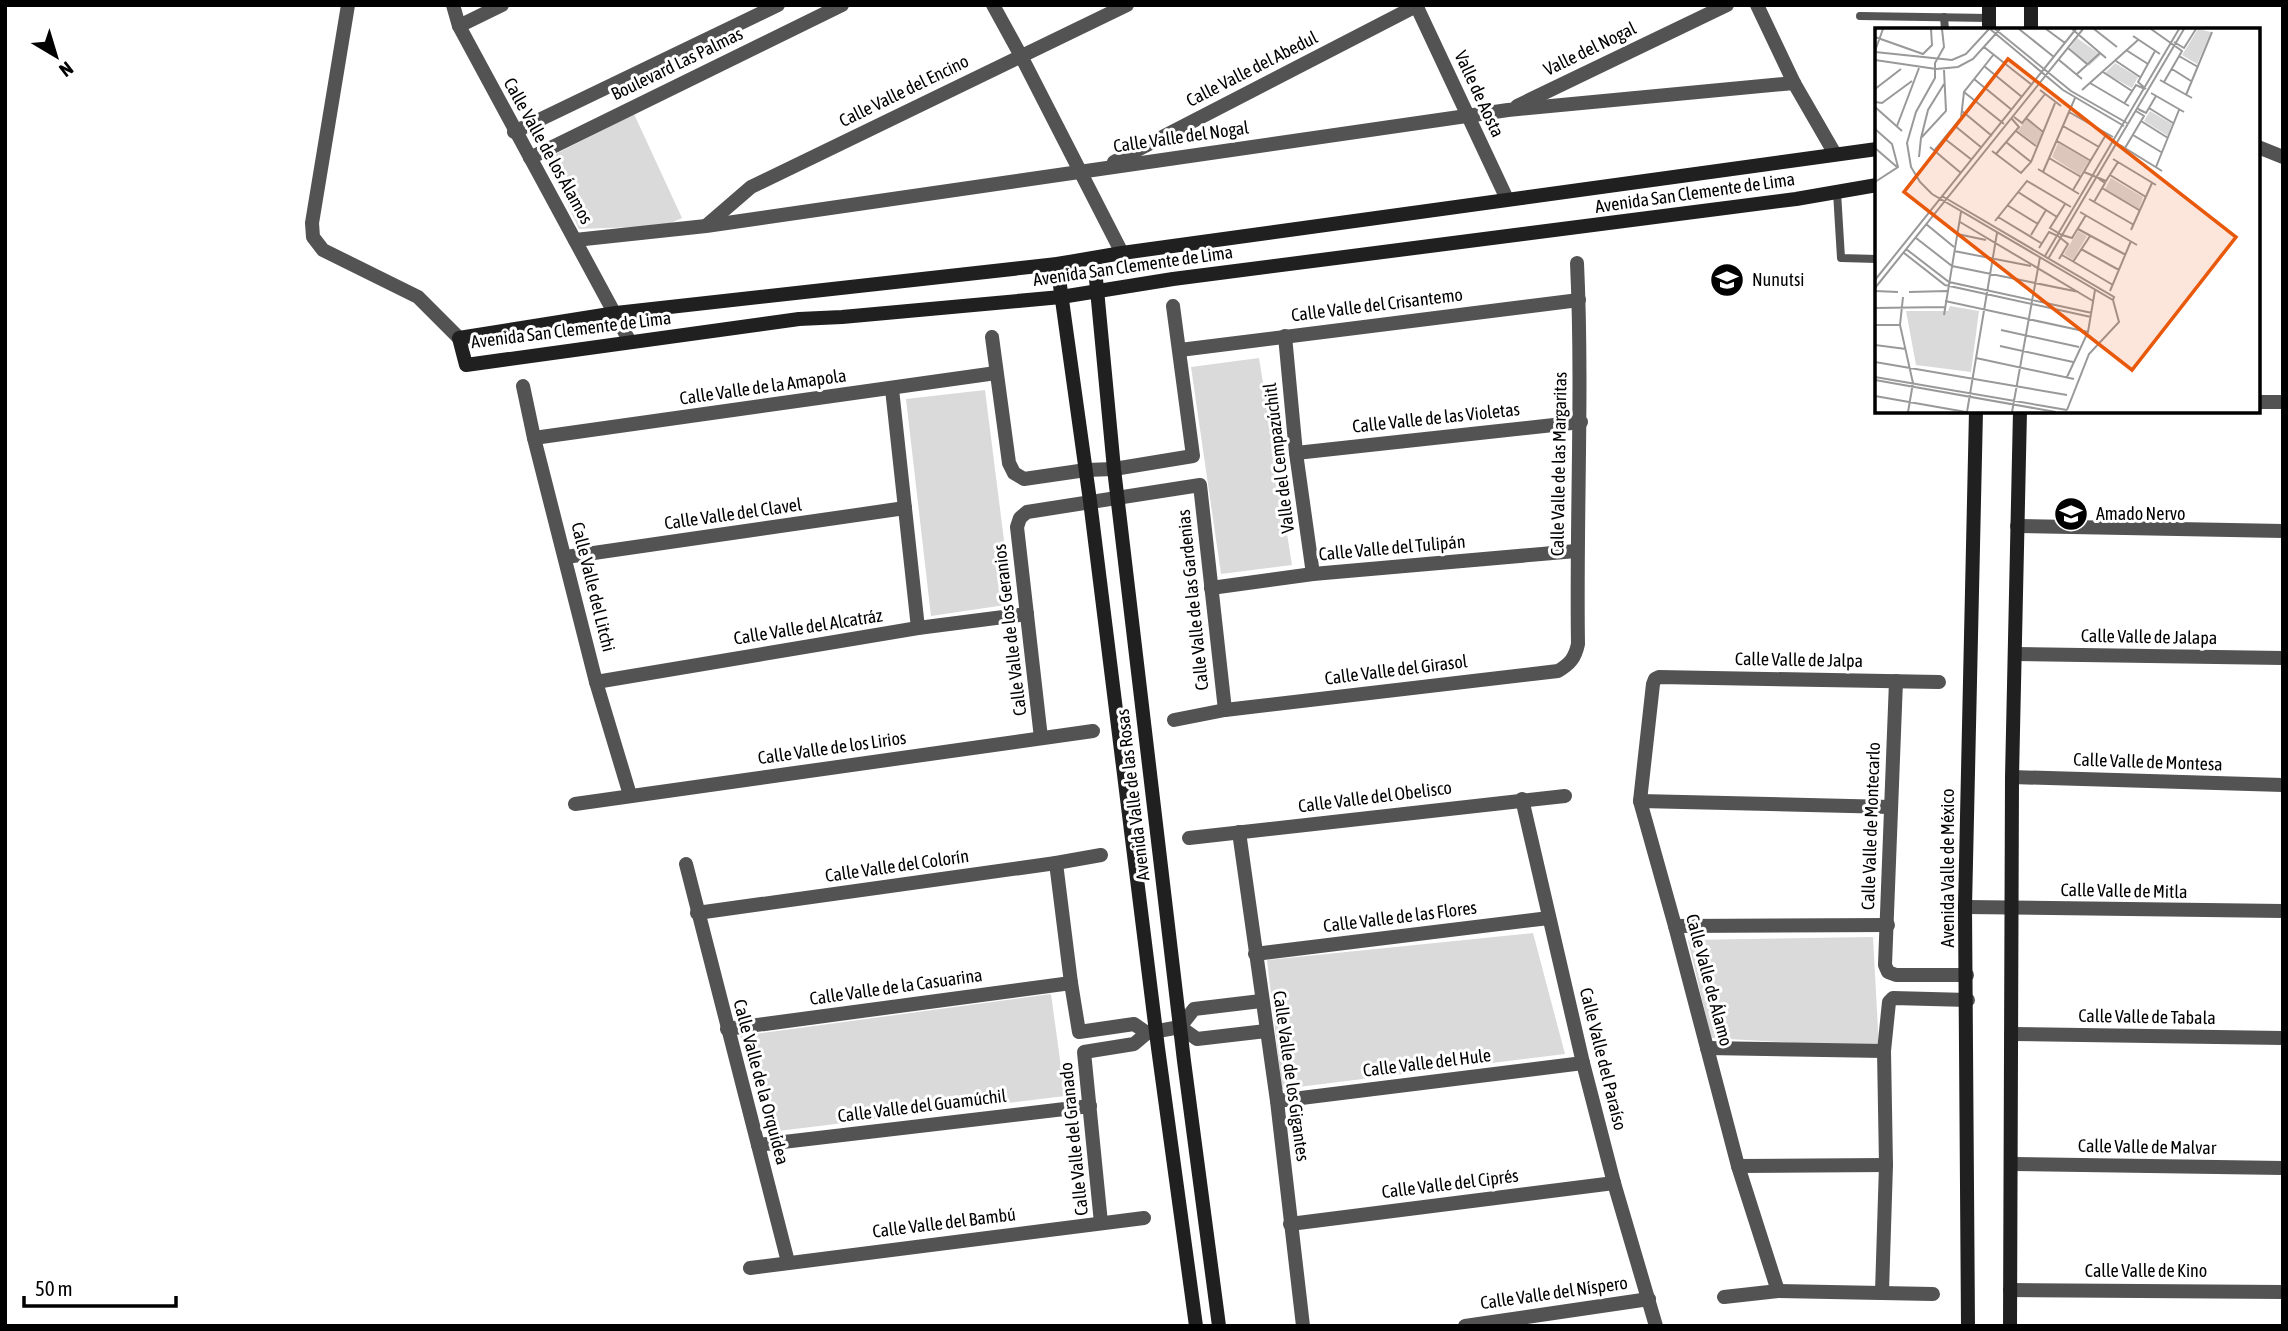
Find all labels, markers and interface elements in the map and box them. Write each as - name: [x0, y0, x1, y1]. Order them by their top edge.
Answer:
- street label: Valle del Nogal: [1540, 17, 1640, 80]
- north arrow: [21, 21, 91, 91]
- street label: Boulevard Las Palmas: [608, 23, 746, 104]
- street label: Calle Valle del Abedul: [1183, 26, 1321, 111]
- inset map: [1875, 28, 2260, 413]
- street label: Valle de Aosta: [1450, 47, 1509, 140]
- street label: Calle Valle del Encino: [836, 50, 972, 131]
- text: N: [55, 57, 78, 82]
- street label: Calle Valle de los Álamos: [500, 74, 597, 228]
- street label: Calle Valle del Nogal: [1112, 117, 1250, 156]
- street label: Avenida San Clemente de Lima: [1594, 168, 1796, 217]
- street label: Avenida San Clemente de Lima: [1032, 241, 1234, 290]
- school or university icon: Nunutsi: [1708, 261, 1746, 299]
- place label: Nunutsi: [1752, 269, 1804, 290]
- street label: Calle Valle del Crisantemo: [1290, 284, 1464, 325]
- street label: Avenida San Clemente de Lima: [470, 307, 672, 352]
- street label: Calle Valle de la Amapola: [678, 364, 848, 409]
- street label: Calle Valle de las Margaritas: [1546, 372, 1571, 556]
- street label: Valle del Cempazúchitl: [1259, 381, 1298, 534]
- street label: Calle Valle de las Violetas: [1351, 398, 1521, 437]
- street label: Calle Valle del Clavel: [663, 493, 803, 534]
- school or university icon: Amado Nervo: [2052, 495, 2090, 533]
- place label: Amado Nervo: [2096, 503, 2185, 524]
- street label: Calle Valle de las Gardenias: [1173, 509, 1212, 692]
- street label: Calle Valle del Litchi: [567, 520, 620, 654]
- street label: Calle Valle del Tulipán: [1318, 531, 1466, 564]
- street label: Calle Valle de los Geranios: [989, 543, 1030, 717]
- street label: Calle Valle del Alcatráz: [732, 604, 884, 649]
- street label: Calle Valle de Jalapa: [2081, 625, 2217, 648]
- street label: Calle Valle de Jalpa: [1735, 648, 1863, 671]
- street label: Calle Valle del Girasol: [1323, 650, 1469, 689]
- street label: Avenida Valle de las Rosas: [1112, 708, 1153, 882]
- street label: Calle Valle de los Lirios: [756, 727, 907, 768]
- street label: Calle Valle de Montecarlo: [1857, 742, 1884, 910]
- street label: Calle Valle de Montesa: [2073, 748, 2223, 775]
- street label: Calle Valle del Obelisco: [1297, 777, 1453, 816]
- street label: Avenida Valle de México: [1937, 789, 1958, 947]
- street label: Calle Valle del Colorín: [824, 845, 970, 886]
- street label: Calle Valle de Mitla: [2060, 879, 2188, 902]
- street label: Calle Valle de las Flores: [1322, 897, 1478, 936]
- street label: Calle Valle de Álamo: [1682, 912, 1737, 1048]
- street label: Calle Valle de la Casuarina: [808, 964, 984, 1009]
- street label: Calle Valle del Paraíso: [1576, 985, 1631, 1132]
- street label: Calle Valle de los Gigantes: [1269, 989, 1314, 1162]
- street label: Calle Valle de la Orquídea: [729, 997, 794, 1167]
- street label: Calle Valle de Tabala: [2078, 1005, 2216, 1028]
- street label: Calle Valle del Hule: [1362, 1044, 1492, 1081]
- street label: Calle Valle del Granado: [1055, 1061, 1092, 1217]
- street label: Calle Valle del Guamúchil: [836, 1085, 1008, 1126]
- street label: Calle Valle de Malvar: [2078, 1135, 2217, 1158]
- street label: Calle Valle del Ciprés: [1380, 1165, 1520, 1202]
- street label: Calle Valle del Bambú: [871, 1203, 1017, 1242]
- street label: Calle Valle de Kino: [2085, 1260, 2207, 1281]
- scale bar: [24, 1264, 177, 1308]
- street label: Calle Valle del Níspero: [1479, 1272, 1629, 1313]
- text: 50 m: [35, 1276, 73, 1300]

